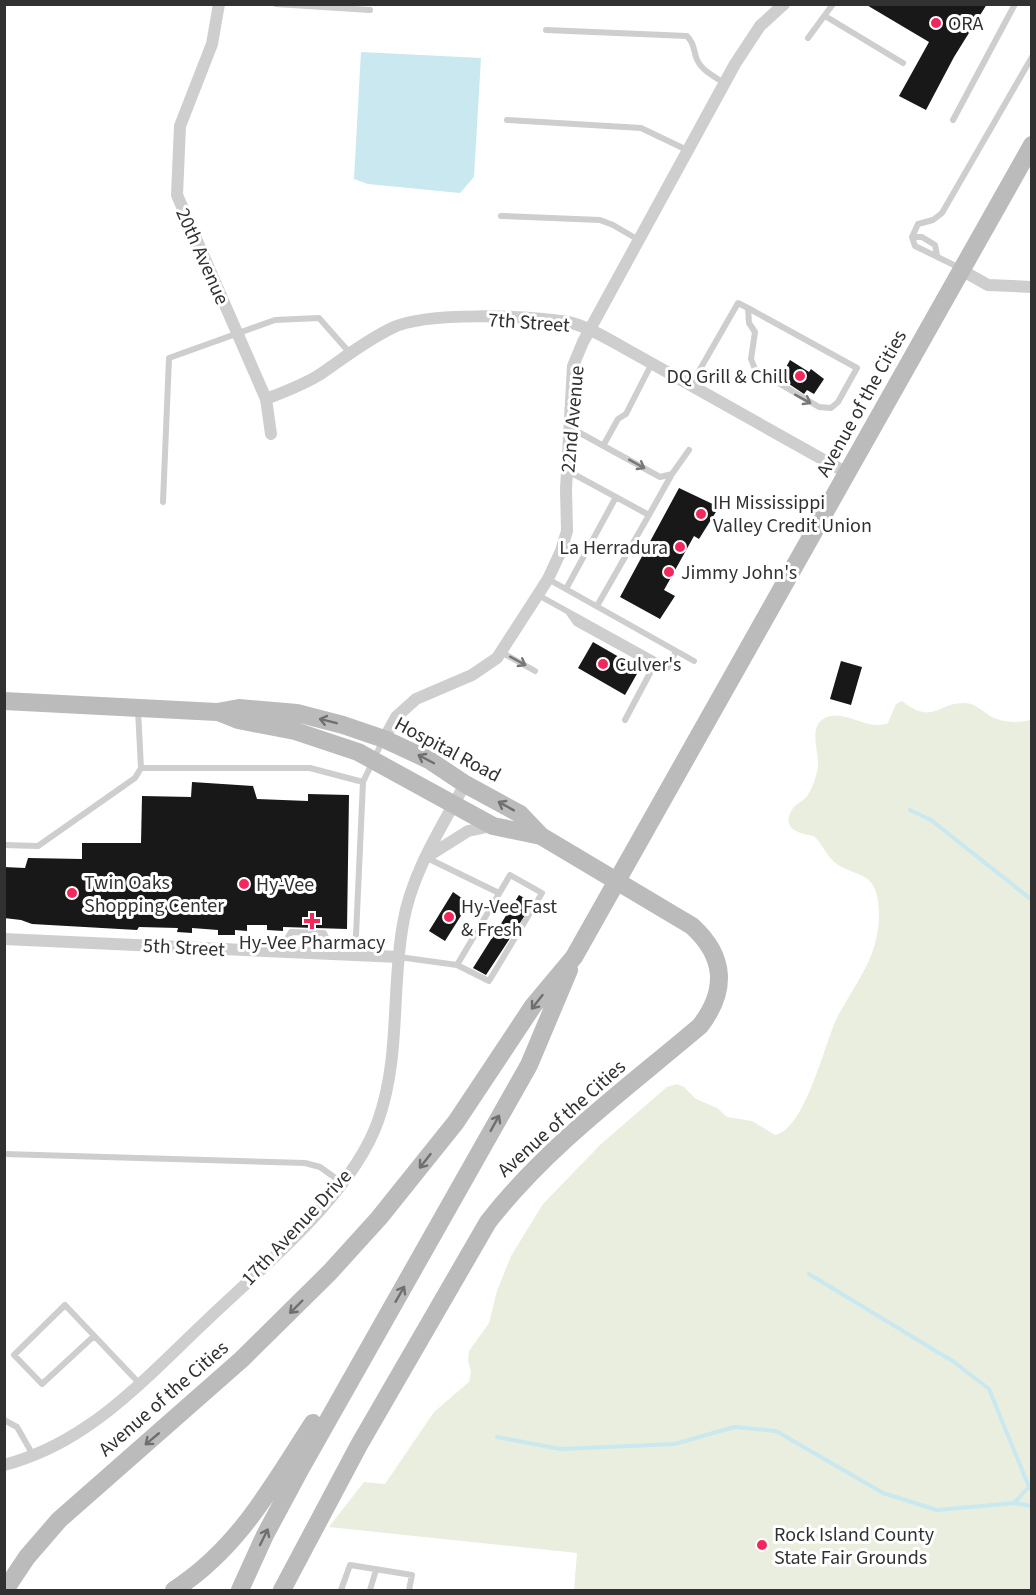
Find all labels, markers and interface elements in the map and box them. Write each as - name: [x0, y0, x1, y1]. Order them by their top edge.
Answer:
- place label: ORA: [948, 10, 984, 38]
- marker: ORA: [929, 16, 943, 30]
- street label: 20th Avenue: [168, 204, 236, 309]
- street label: 7th Street: [487, 306, 571, 340]
- street label: Avenue of the Cities: [810, 325, 914, 482]
- place label: DQ Grill & Chill: [666, 363, 788, 391]
- street label: 22nd Avenue: [554, 364, 592, 474]
- marker: DQ Grill & Chill: [793, 369, 807, 383]
- one-way arrow: [794, 394, 812, 405]
- one-way arrow: [628, 459, 645, 471]
- place label: IH Mississippi Valley Credit Union: [713, 489, 872, 540]
- marker: IH Mississippi Valley Credit Union: [694, 507, 708, 521]
- place label: La Herradura: [559, 534, 668, 562]
- marker: La Herradura: [673, 540, 687, 554]
- place label: Jimmy John's: [681, 559, 797, 587]
- marker: Jimmy John's: [662, 565, 676, 579]
- place label: Culver's: [615, 651, 681, 679]
- one-way arrow: [509, 656, 526, 668]
- marker: Culver's: [596, 657, 610, 671]
- street label: Hospital Road: [389, 710, 506, 790]
- one-way arrow: [319, 714, 338, 726]
- one-way arrow: [417, 753, 435, 764]
- one-way arrow: [498, 800, 515, 812]
- place label: Twin Oaks Shopping Center: [84, 869, 224, 920]
- place label: Hy-Vee: [256, 871, 314, 899]
- marker: Hy-Vee: [237, 877, 251, 891]
- marker: Twin Oaks Shopping Center: [65, 886, 79, 900]
- place label: Hy-Vee Fast & Fresh: [461, 893, 557, 944]
- marker: Hy-Vee Fast & Fresh: [442, 910, 456, 924]
- marker: Hy-Vee Pharmacy: [305, 914, 319, 928]
- place label: Hy-Vee Pharmacy: [239, 929, 386, 957]
- street label: 5th Street: [142, 932, 226, 964]
- one-way arrow: [531, 993, 543, 1009]
- street label: Avenue of the Cities: [491, 1053, 632, 1184]
- one-way arrow: [490, 1115, 501, 1133]
- one-way arrow: [419, 1153, 432, 1169]
- street label: 17th Avenue Drive: [235, 1163, 358, 1292]
- one-way arrow: [395, 1286, 407, 1303]
- one-way arrow: [289, 1299, 303, 1314]
- street label: Avenue of the Cities: [93, 1334, 235, 1463]
- one-way arrow: [144, 1432, 160, 1445]
- place label: Rock Island County State Fair Grounds: [774, 1521, 935, 1572]
- one-way arrow: [259, 1529, 271, 1547]
- marker: Rock Island County State Fair Grounds: [755, 1538, 769, 1552]

